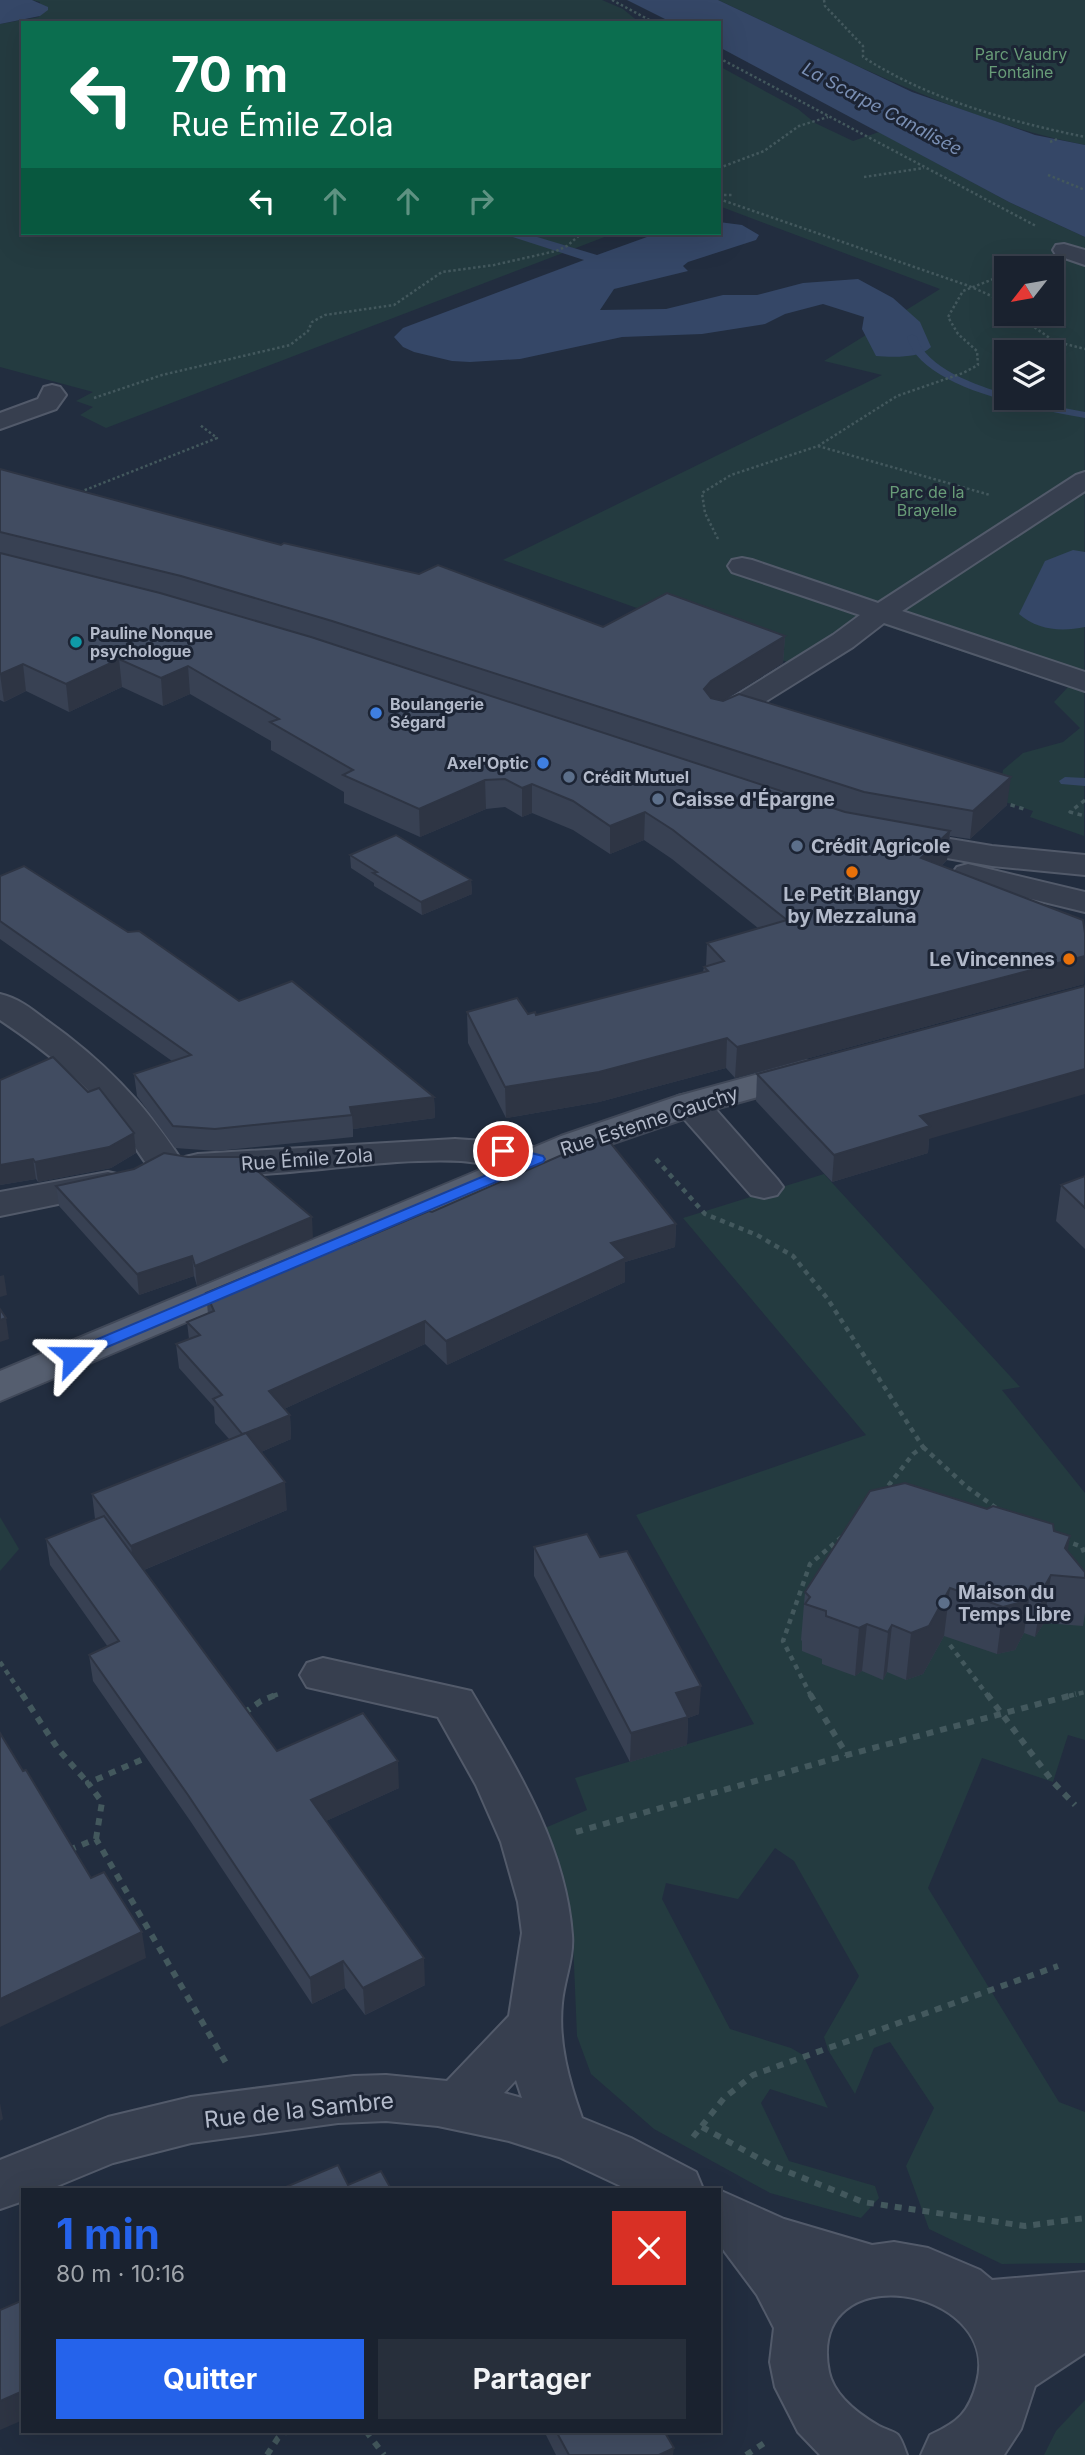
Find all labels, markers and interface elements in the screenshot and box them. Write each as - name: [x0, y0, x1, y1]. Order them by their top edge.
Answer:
- park label: Parc Vaudry Fontaine: [975, 44, 1067, 82]
- text: 70 m: [171, 45, 288, 104]
- icon: left: [56, 49, 147, 140]
- water label: La Scarpe Canalisée: [799, 58, 966, 159]
- text: Rue Émile Zola: [171, 105, 394, 144]
- icon: left: [243, 182, 281, 220]
- icon: ahead: [316, 182, 354, 220]
- icon: ahead: [389, 182, 427, 220]
- icon: right: [462, 182, 500, 220]
- north arrow: [994, 256, 1064, 326]
- map controls: [994, 256, 1064, 410]
- button: layers: [994, 340, 1064, 410]
- park label: Parc de la Brayelle: [889, 482, 965, 520]
- place label: Pauline Nonque psychologue: [90, 623, 213, 661]
- marker: Pauline Nonque psychologue: [68, 634, 84, 650]
- place label: Boulangerie Ségard: [390, 694, 484, 732]
- marker: Boulangerie Ségard: [368, 705, 384, 721]
- place label: Axel'Optic: [447, 753, 529, 773]
- marker: Axel'Optic: [535, 755, 551, 771]
- place label: Crédit Mutuel: [583, 767, 689, 787]
- marker: Crédit Mutuel: [561, 769, 577, 785]
- place label: Caisse d'Épargne: [672, 788, 835, 811]
- marker: Caisse d'Épargne: [650, 791, 666, 807]
- place label: Crédit Agricole: [811, 835, 950, 858]
- marker: Crédit Agricole: [789, 838, 805, 854]
- marker: Le Petit Blangy by Mezzaluna: [844, 864, 860, 880]
- place label: Le Petit Blangy by Mezzaluna: [783, 883, 921, 928]
- place label: Le Vincennes: [929, 948, 1055, 971]
- marker: Le Vincennes: [1061, 951, 1077, 967]
- street label: Rue Estenne Cauchy: [557, 1082, 741, 1161]
- pin: [473, 1121, 533, 1181]
- icon: arrive: [484, 1132, 522, 1170]
- street label: Rue Émile Zola: [240, 1142, 374, 1176]
- position arrow: [36, 1319, 110, 1393]
- place label: Maison du Temps Libre: [958, 1581, 1071, 1626]
- marker: Maison du Temps Libre: [936, 1595, 952, 1611]
- street label: Rue de la Sambre: [203, 2086, 395, 2134]
- text: 1 min: [56, 2208, 160, 2259]
- button: close: [612, 2211, 686, 2285]
- text: 80 m · 10:16: [56, 2260, 185, 2288]
- button: Quitter: [56, 2339, 364, 2419]
- button: Partager: [378, 2339, 686, 2419]

